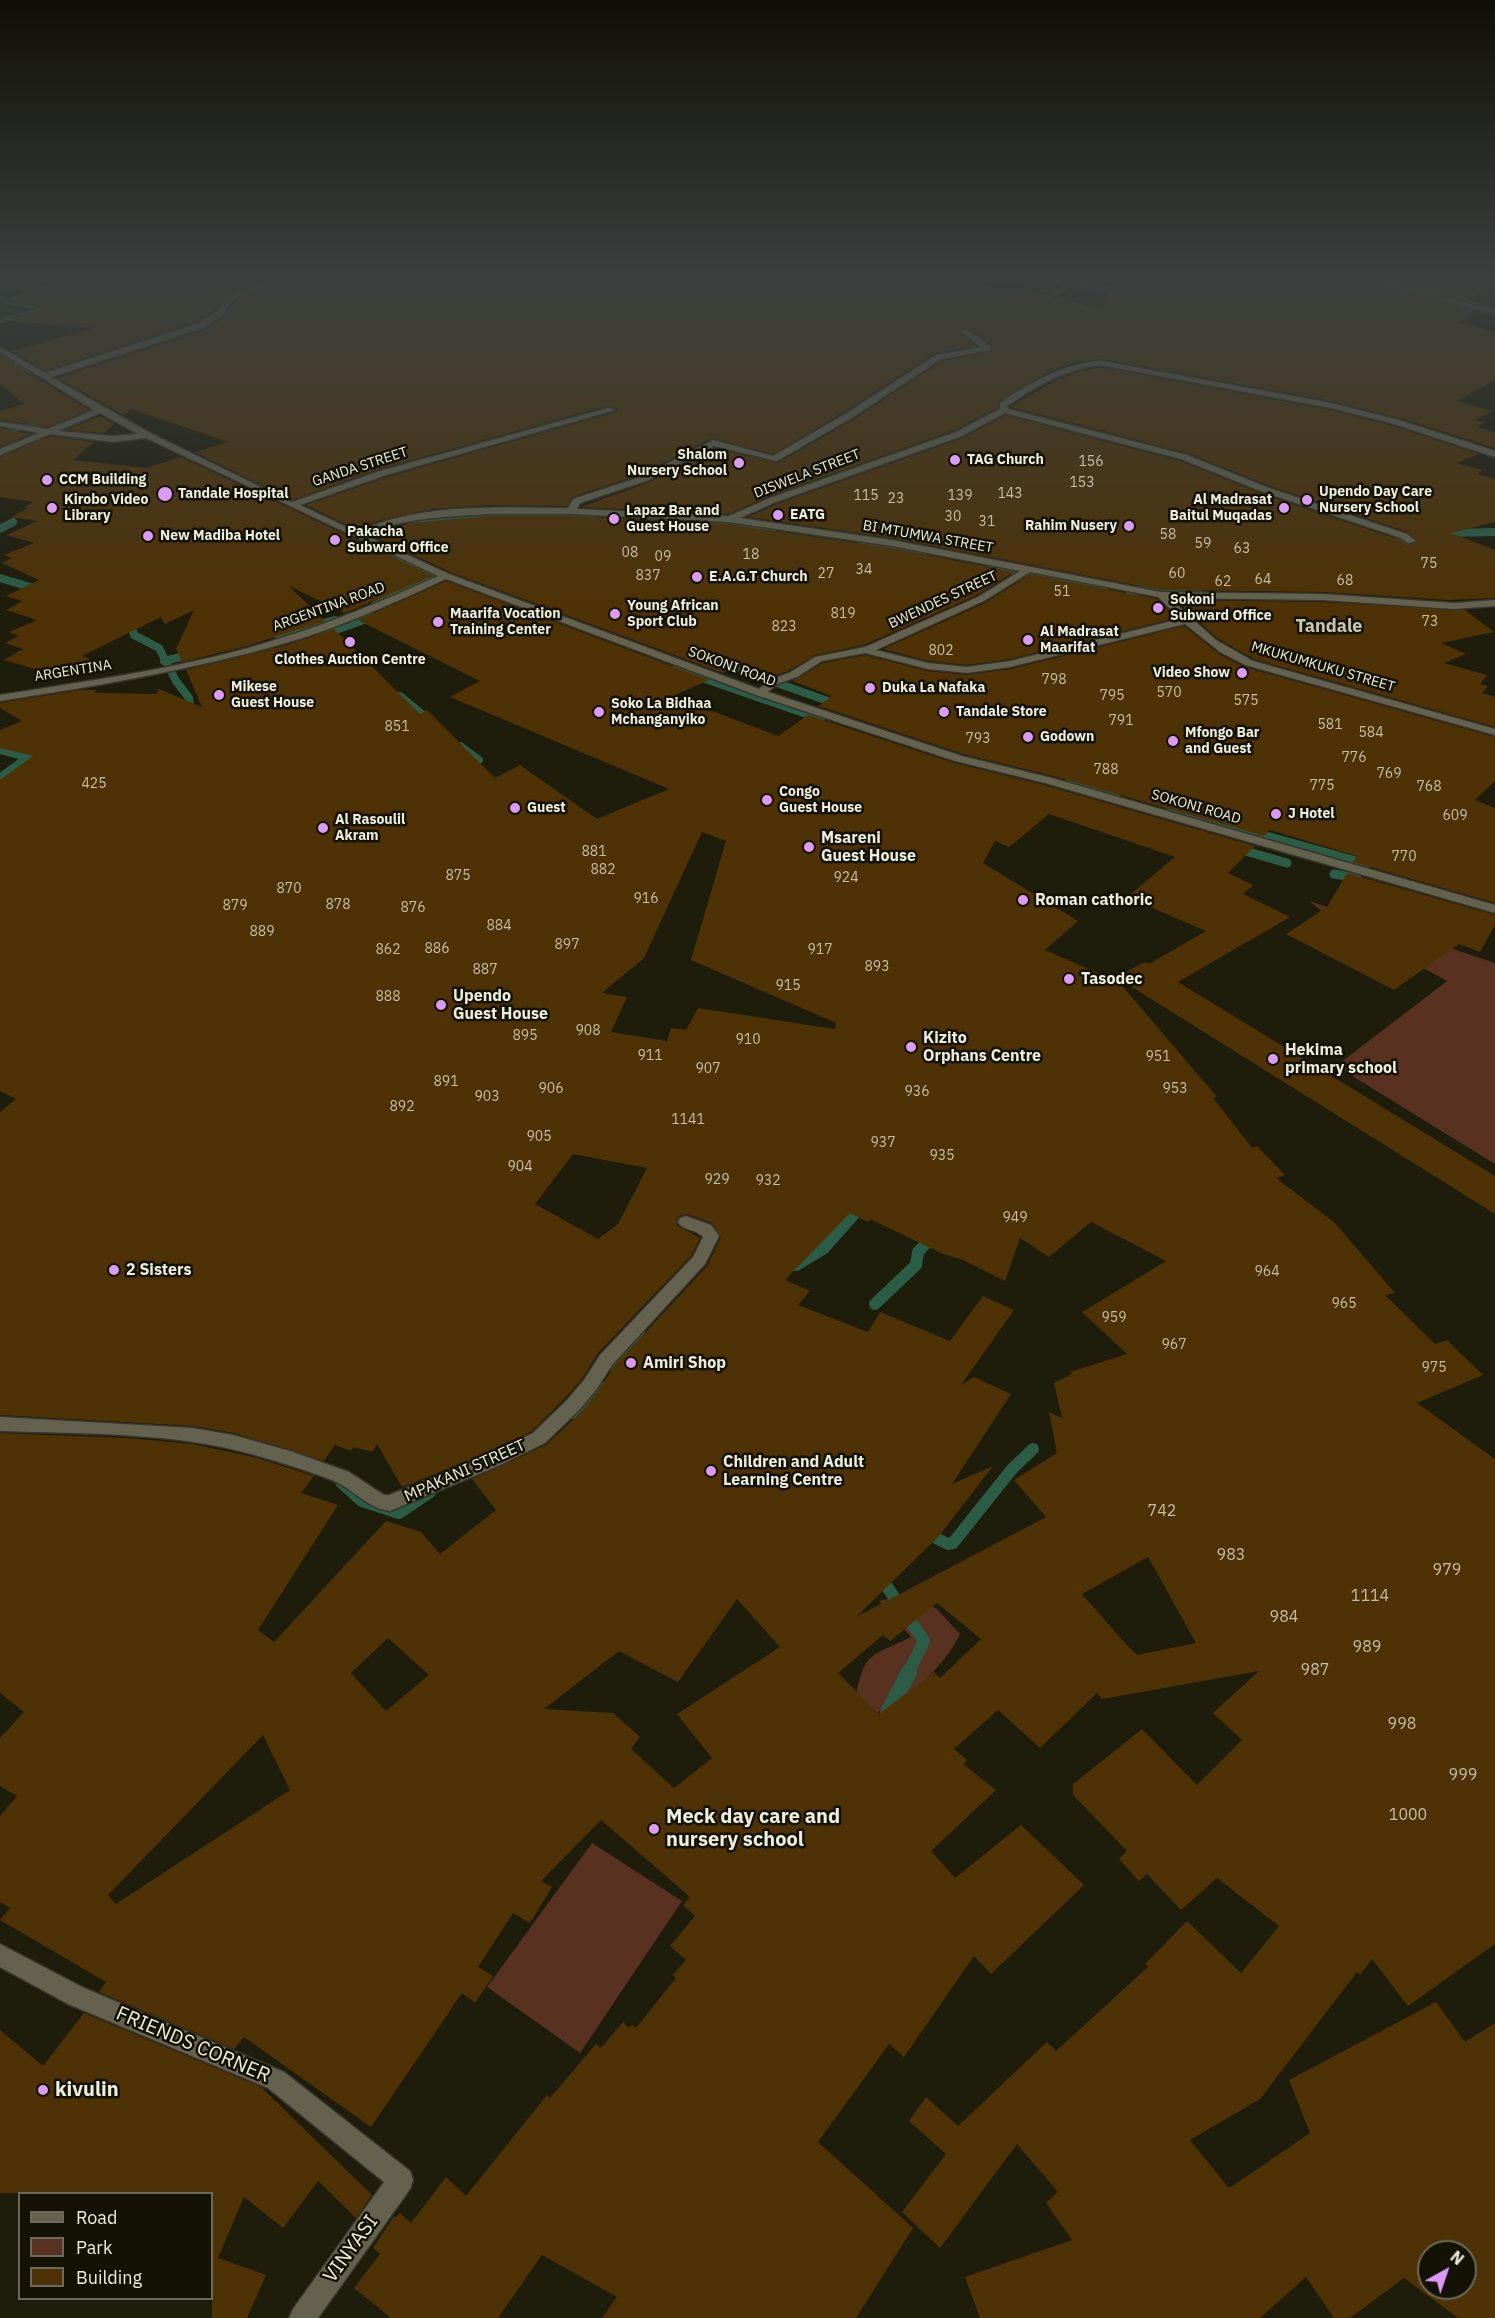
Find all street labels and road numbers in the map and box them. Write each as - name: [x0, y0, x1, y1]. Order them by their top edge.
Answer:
- street label: GANDA STREET: [310, 444, 410, 490]
- street label: DISWELA STREET: [751, 446, 863, 502]
- street label: BI MTUMWA STREET: [861, 517, 995, 557]
- street label: BWENDES STREET: [886, 567, 1000, 633]
- street label: ARGENTINA ROAD: [271, 579, 387, 635]
- street label: MKUKUMKUKU STREET: [1249, 638, 1397, 696]
- street label: SOKONI ROAD: [686, 643, 778, 691]
- street label: ARGENTINA: [33, 657, 113, 685]
- street label: SOKONI ROAD: [1149, 786, 1243, 828]
- street label: MPAKANI STREET: [402, 1436, 528, 1506]
- street label: FRIENDS CORNER: [112, 2002, 274, 2088]
- street label: VINYASI: [319, 2211, 383, 2287]

